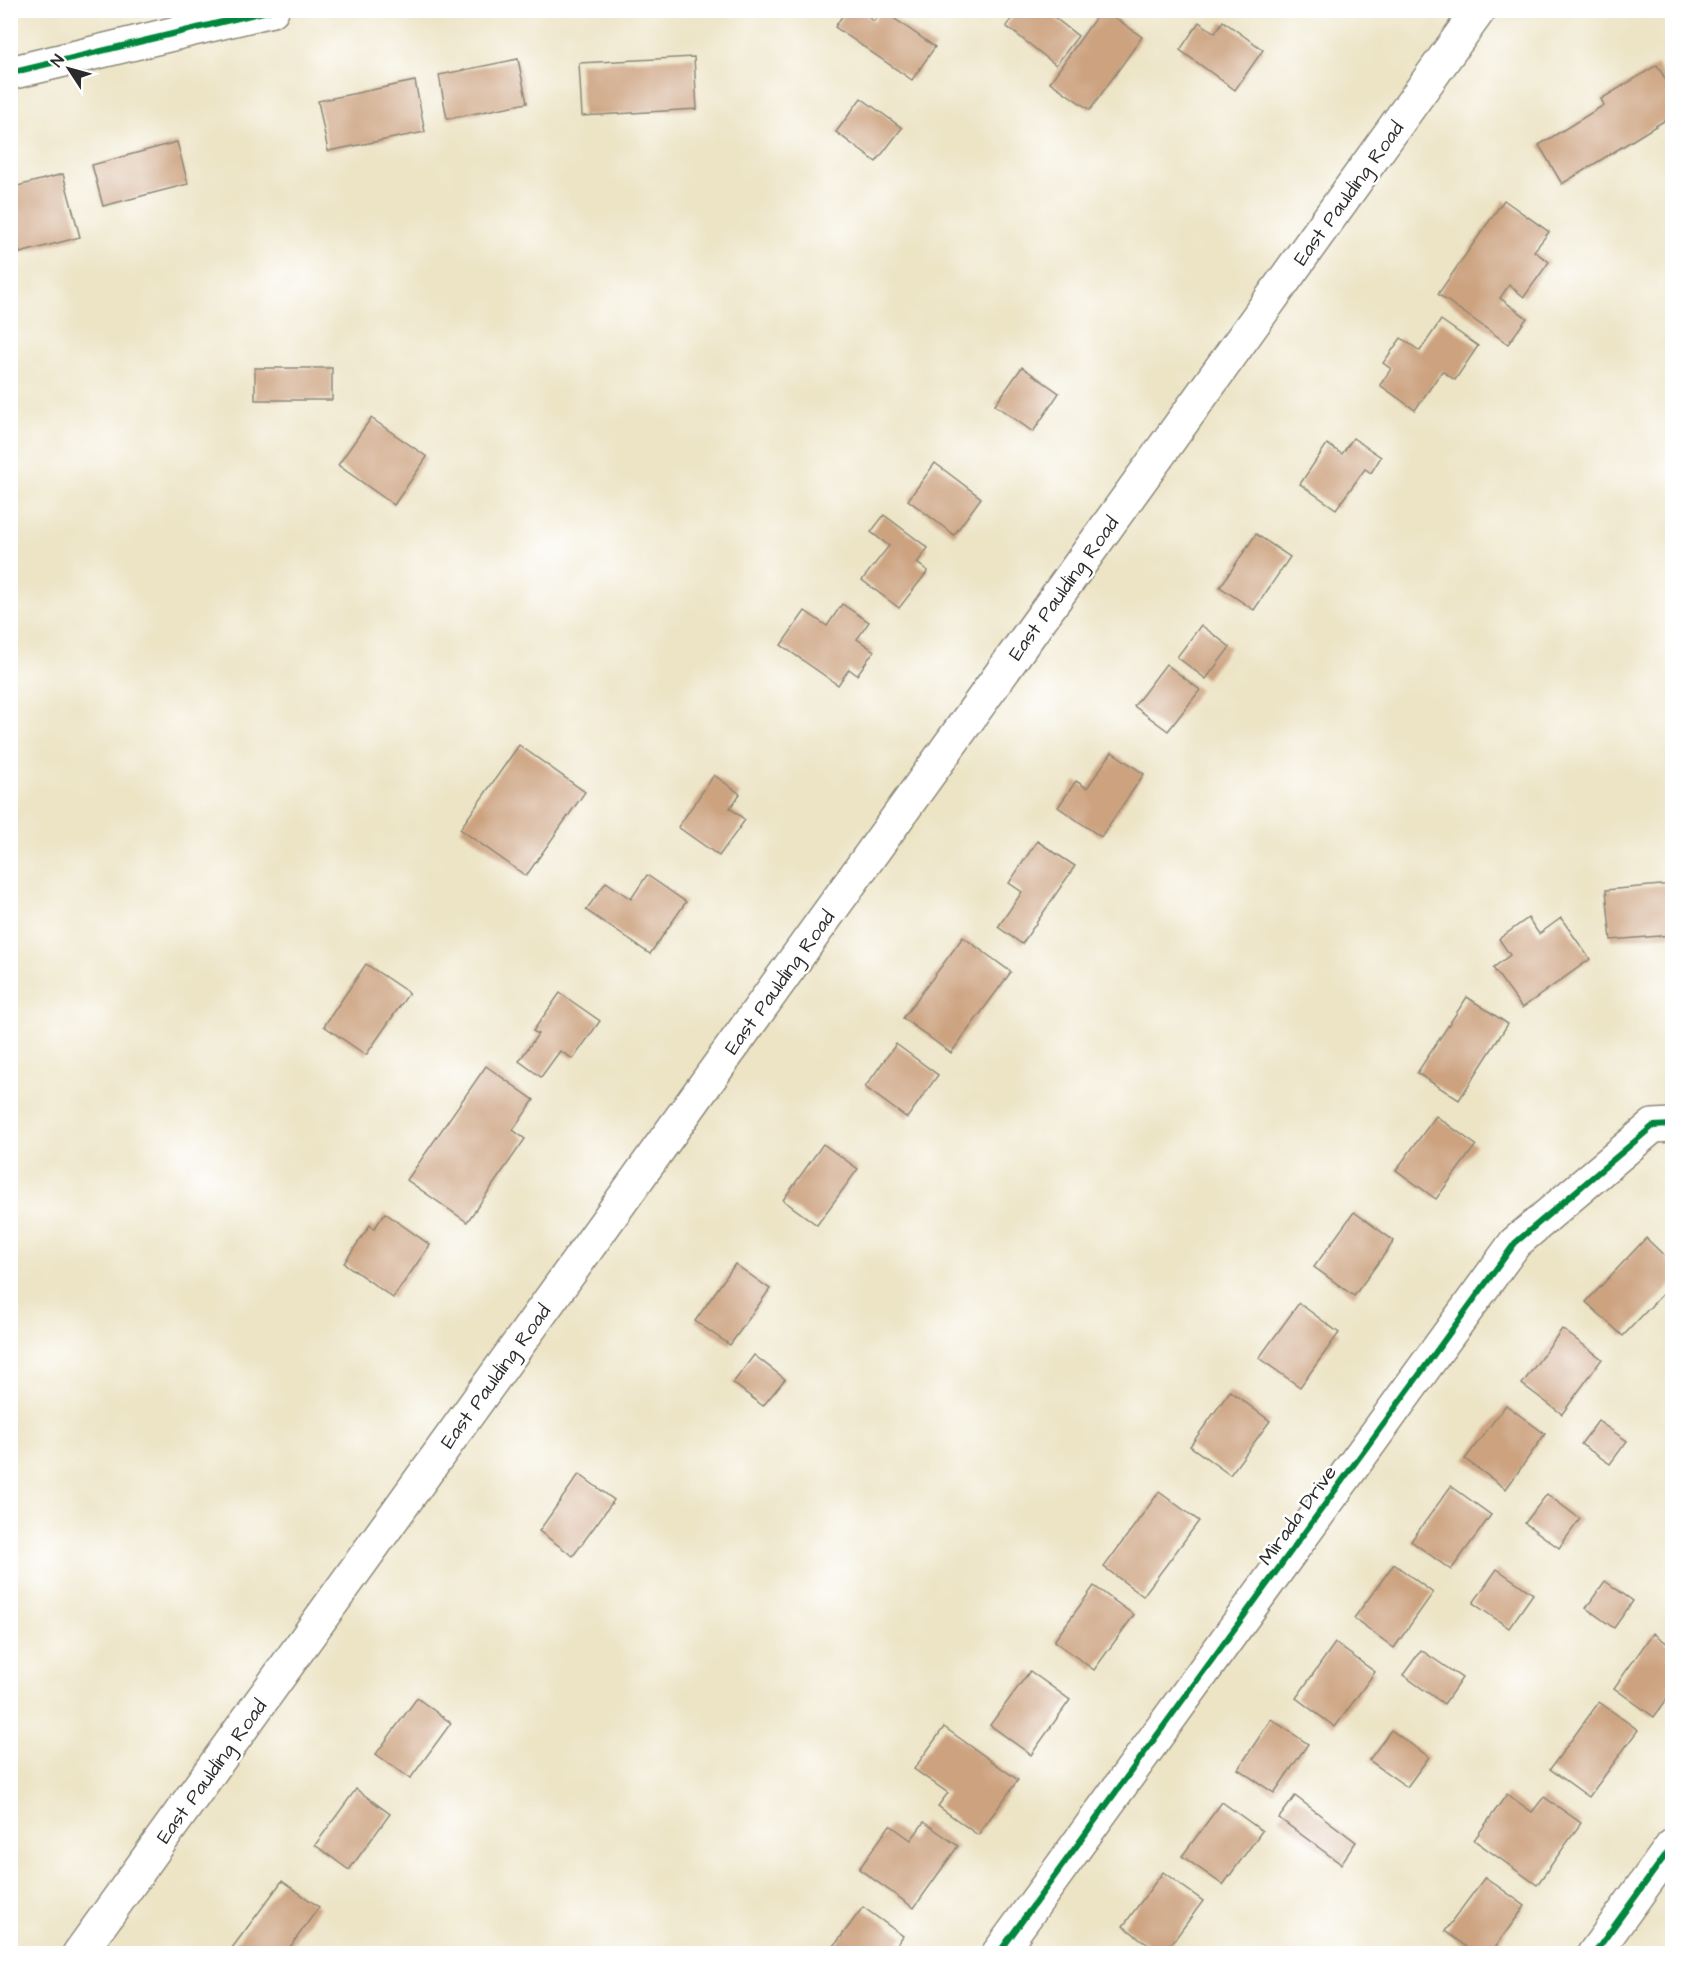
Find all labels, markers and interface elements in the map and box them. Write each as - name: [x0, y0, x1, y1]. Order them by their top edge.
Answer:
- north arrow: [39, 39, 99, 99]
- text: N: [46, 50, 70, 71]
- street label: East Paulding Road: [1287, 116, 1411, 272]
- street label: East Paulding Road: [1002, 511, 1126, 667]
- street label: East Paulding Road: [718, 905, 842, 1061]
- street label: East Paulding Road: [434, 1299, 558, 1455]
- street label: Mirada Drive: [1252, 1460, 1344, 1571]
- street label: East Paulding Road: [150, 1694, 274, 1850]

